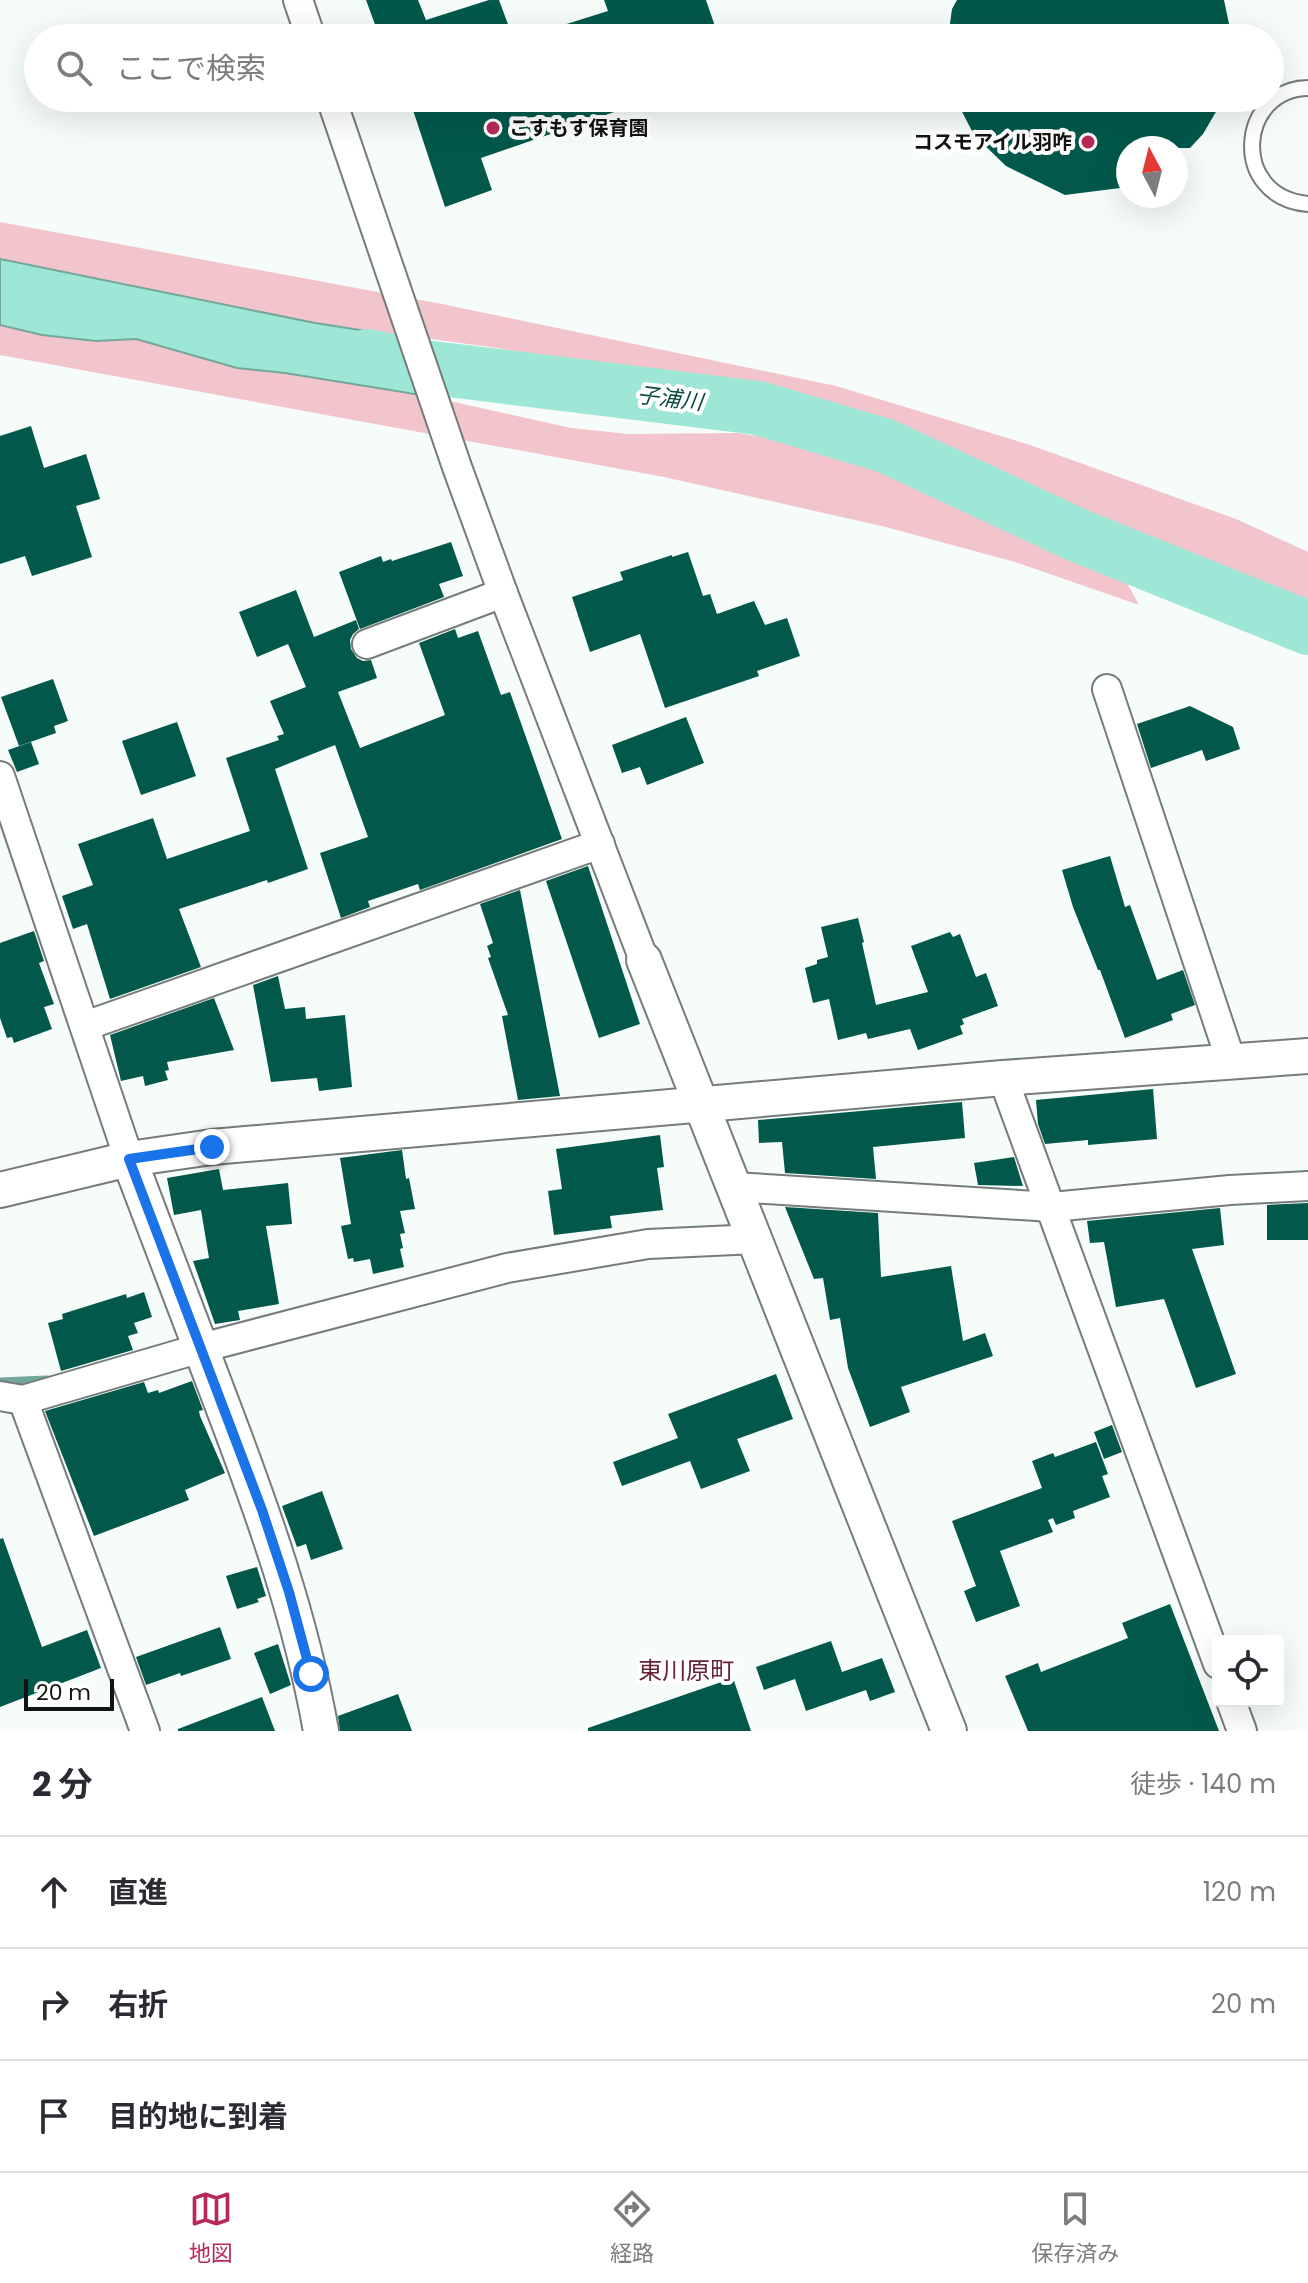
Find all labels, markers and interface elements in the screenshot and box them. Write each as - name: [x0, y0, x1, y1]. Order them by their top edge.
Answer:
- search box: [24, 24, 1284, 112]
- icon: search: [52, 46, 96, 90]
- text: ここで検索: [116, 47, 266, 90]
- place label: こすもす保育園: [509, 114, 649, 142]
- marker: こすもす保育園: [484, 119, 502, 137]
- place label: コスモアイル羽咋: [913, 128, 1072, 156]
- marker: コスモアイル羽咋: [1079, 133, 1097, 151]
- north arrow: [1116, 136, 1188, 208]
- water label: 子浦川: [635, 379, 707, 418]
- route end: [194, 1129, 230, 1165]
- map controls: [1212, 1635, 1284, 1707]
- button: locate: [1212, 1635, 1284, 1707]
- district label: 東川原町: [638, 1654, 734, 1687]
- route start: [293, 1656, 329, 1692]
- scale bar: [24, 1675, 114, 1711]
- text: 20 m: [36, 1677, 91, 1708]
- text: 2 分: [32, 1760, 93, 1808]
- text: 徒歩 · 140 m: [1130, 1766, 1276, 1802]
- icon: ahead: [32, 1870, 76, 1914]
- text: 直進: [108, 1871, 168, 1914]
- text: 120 m: [1203, 1874, 1276, 1910]
- icon: right: [32, 1982, 76, 2026]
- text: 右折: [108, 1983, 168, 2026]
- text: 20 m: [1211, 1986, 1276, 2022]
- icon: arrive: [32, 2094, 76, 2138]
- text: 目的地に到着: [108, 2095, 288, 2138]
- tab: 地図: [189, 2187, 233, 2270]
- tab: 経路: [610, 2187, 654, 2270]
- tab: 保存済み: [1031, 2187, 1119, 2270]

